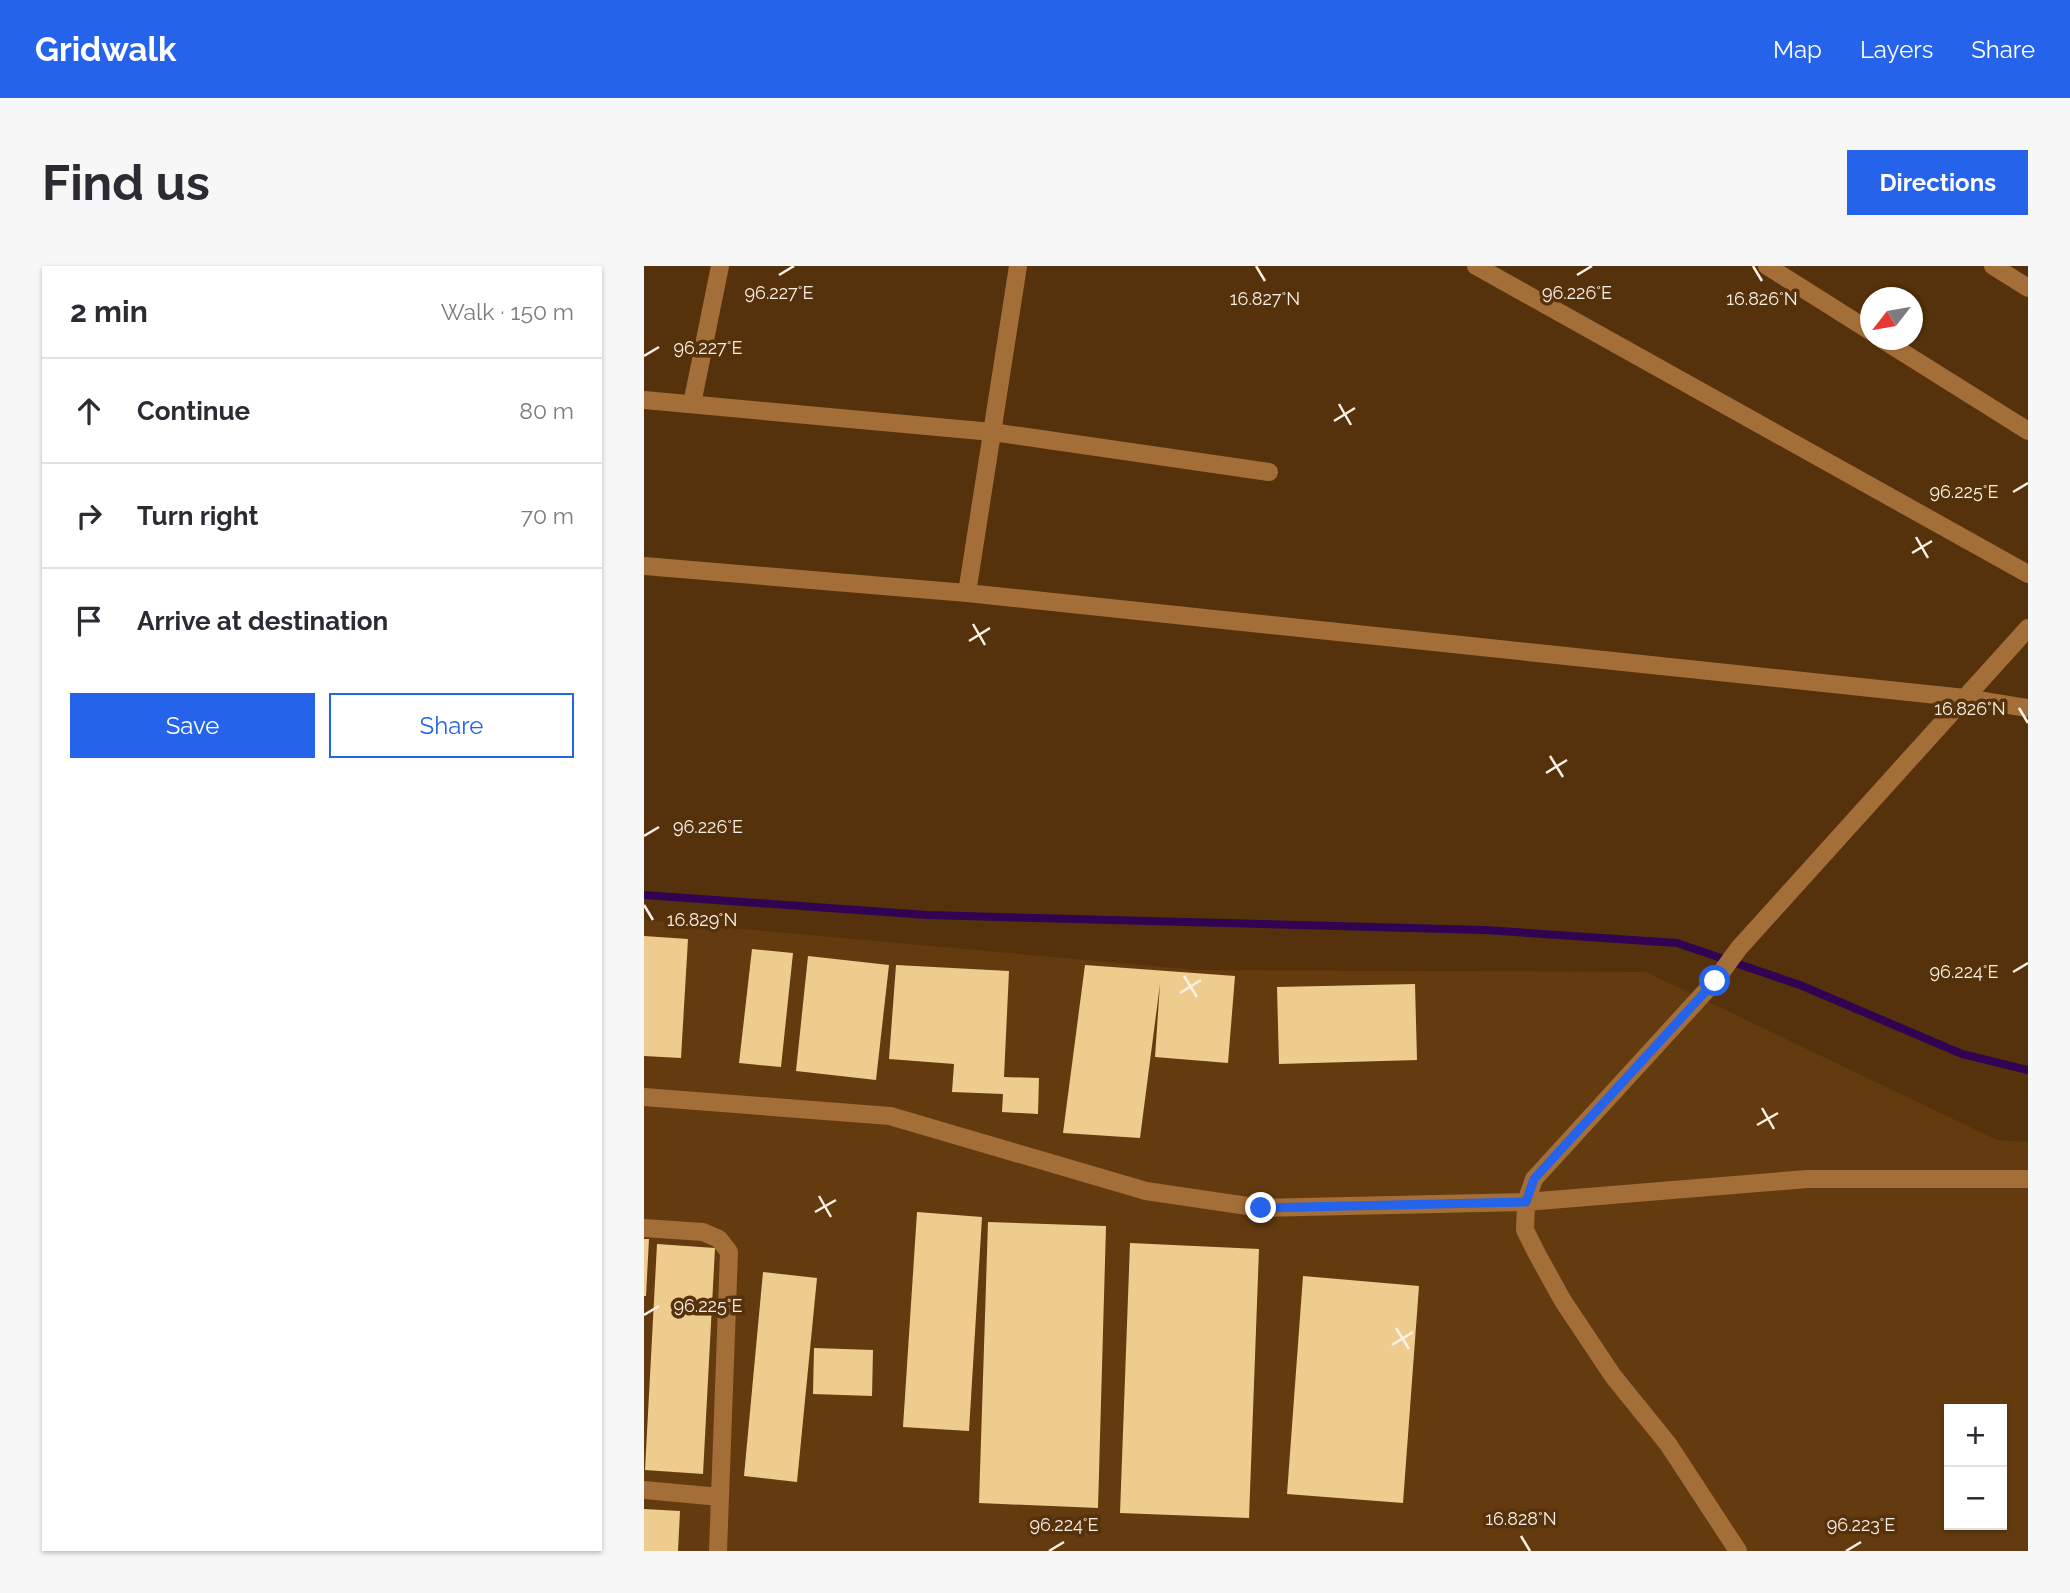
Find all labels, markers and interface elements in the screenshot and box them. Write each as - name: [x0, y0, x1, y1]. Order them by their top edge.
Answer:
- text: Gridwalk: [35, 30, 176, 69]
- text: Map: [1773, 35, 1822, 64]
- text: Layers: [1860, 35, 1933, 64]
- text: Share: [1971, 35, 2035, 64]
- button: Directions: [1847, 150, 2028, 215]
- text: Find us: [42, 154, 210, 211]
- text: 96.227°E: [745, 282, 814, 303]
- text: 96.226°E: [1542, 282, 1612, 303]
- north arrow: [1860, 287, 1923, 350]
- text: 16.827°N: [1230, 288, 1300, 309]
- text: 16.826°N: [1726, 288, 1798, 309]
- text: 2 min: [70, 294, 148, 329]
- text: Walk · 150 m: [441, 298, 574, 325]
- text: 96.227°E: [674, 337, 743, 358]
- icon: ahead: [70, 392, 108, 430]
- text: Continue: [137, 396, 250, 426]
- text: 80 m: [519, 397, 574, 424]
- text: 96.225°E: [1929, 481, 1999, 502]
- icon: right: [70, 497, 108, 535]
- text: Turn right: [137, 501, 258, 531]
- text: 70 m: [521, 502, 574, 529]
- icon: arrive: [70, 602, 108, 640]
- text: Arrive at destination: [137, 606, 388, 636]
- button: Save: [70, 693, 315, 758]
- button: Share: [329, 693, 574, 758]
- text: 16.826°N: [1934, 698, 2006, 719]
- text: 96.226°E: [673, 816, 743, 837]
- text: 16.829°N: [667, 909, 737, 930]
- text: 96.224°E: [1930, 961, 1998, 982]
- route start: [1699, 965, 1730, 996]
- route end: [1245, 1192, 1276, 1223]
- text: 96.225°E: [673, 1295, 743, 1316]
- map controls: [1944, 1404, 2007, 1530]
- button: +: [1944, 1404, 2007, 1467]
- button: −: [1944, 1467, 2007, 1530]
- text: 16.828°N: [1485, 1508, 1557, 1529]
- text: 96.224°E: [1030, 1514, 1098, 1535]
- text: 96.223°E: [1827, 1514, 1895, 1535]

